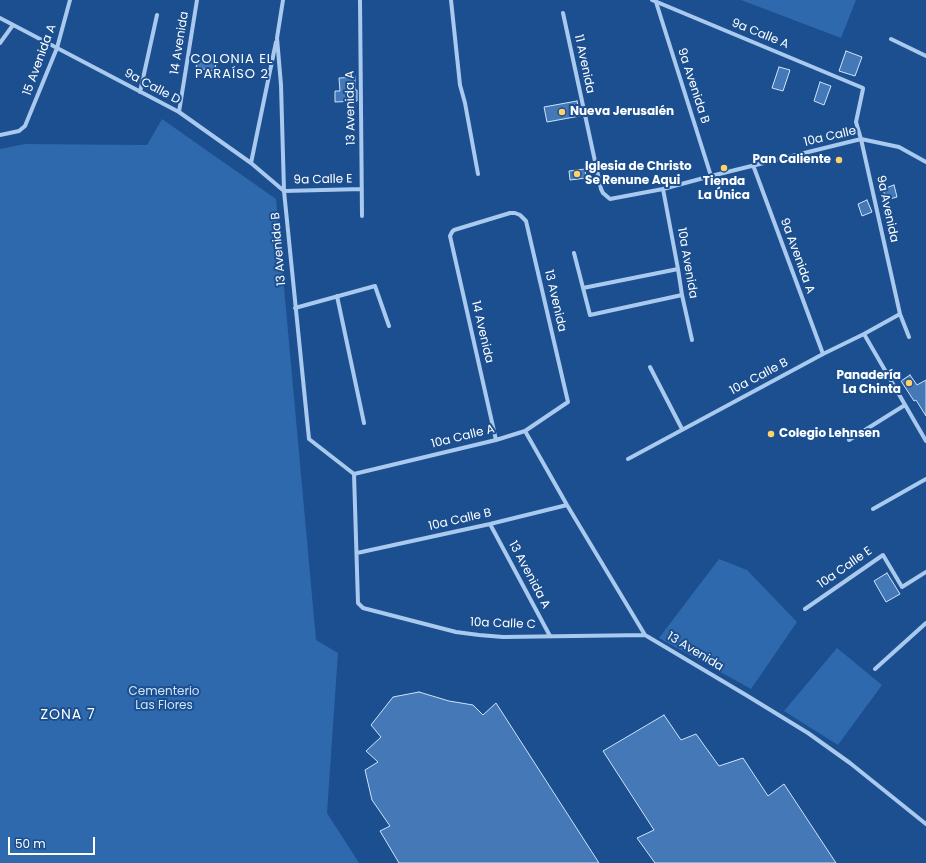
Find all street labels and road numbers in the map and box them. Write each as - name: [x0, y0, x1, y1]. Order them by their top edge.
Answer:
- street label: 14 Avenida: [168, 10, 192, 76]
- street label: 9a Calle A: [729, 16, 791, 52]
- street label: 15 Avenida A: [20, 22, 60, 98]
- street label: 11 Avenida: [571, 33, 597, 95]
- street label: 9a Avenida B: [674, 46, 712, 126]
- street label: 9a Calle D: [122, 66, 182, 108]
- street label: 13 Avenida A: [343, 71, 359, 145]
- street label: 10a Calle: [802, 124, 858, 150]
- street label: 9a Calle E: [293, 172, 353, 188]
- street label: 9a Avenida: [873, 174, 901, 244]
- street label: 13 Avenida B: [269, 212, 289, 286]
- street label: 9a Avenida A: [777, 216, 817, 296]
- street label: 10a Avenida: [674, 226, 700, 300]
- street label: 13 Avenida: [541, 269, 569, 333]
- street label: 14 Avenida: [468, 299, 496, 365]
- street label: 10a Calle B: [727, 356, 791, 398]
- street label: 10a Calle A: [430, 422, 496, 452]
- street label: 10a Calle B: [427, 506, 493, 534]
- street label: 13 Avenida A: [505, 539, 553, 611]
- street label: 10a Calle E: [815, 544, 875, 592]
- street label: 10a Calle C: [470, 616, 536, 632]
- street label: 13 Avenida: [664, 630, 726, 674]

